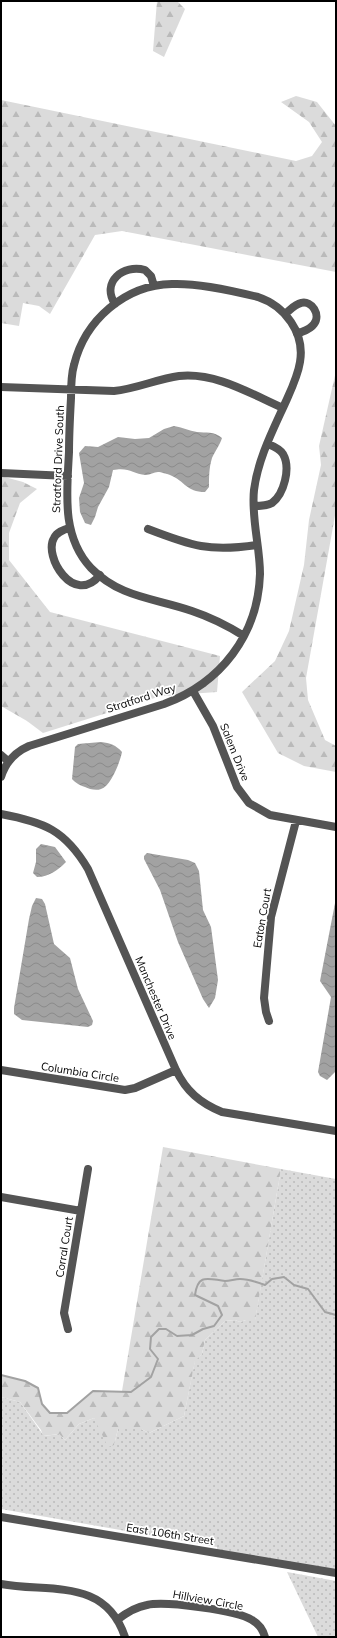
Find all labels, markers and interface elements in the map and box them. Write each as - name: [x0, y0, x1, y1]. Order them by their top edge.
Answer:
- street label: Stratford Drive South: [49, 405, 67, 513]
- street label: Stratford Way: [104, 680, 178, 716]
- street label: Salem Drive: [217, 721, 253, 783]
- street label: Eaton Court: [250, 887, 274, 949]
- street label: Manchester Drive: [132, 954, 180, 1042]
- street label: Columbia Circle: [40, 1059, 120, 1085]
- street label: Corral Court: [52, 1215, 76, 1278]
- street label: East 106th Street: [125, 1520, 215, 1548]
- street label: Hillview Circle: [172, 1587, 244, 1613]

